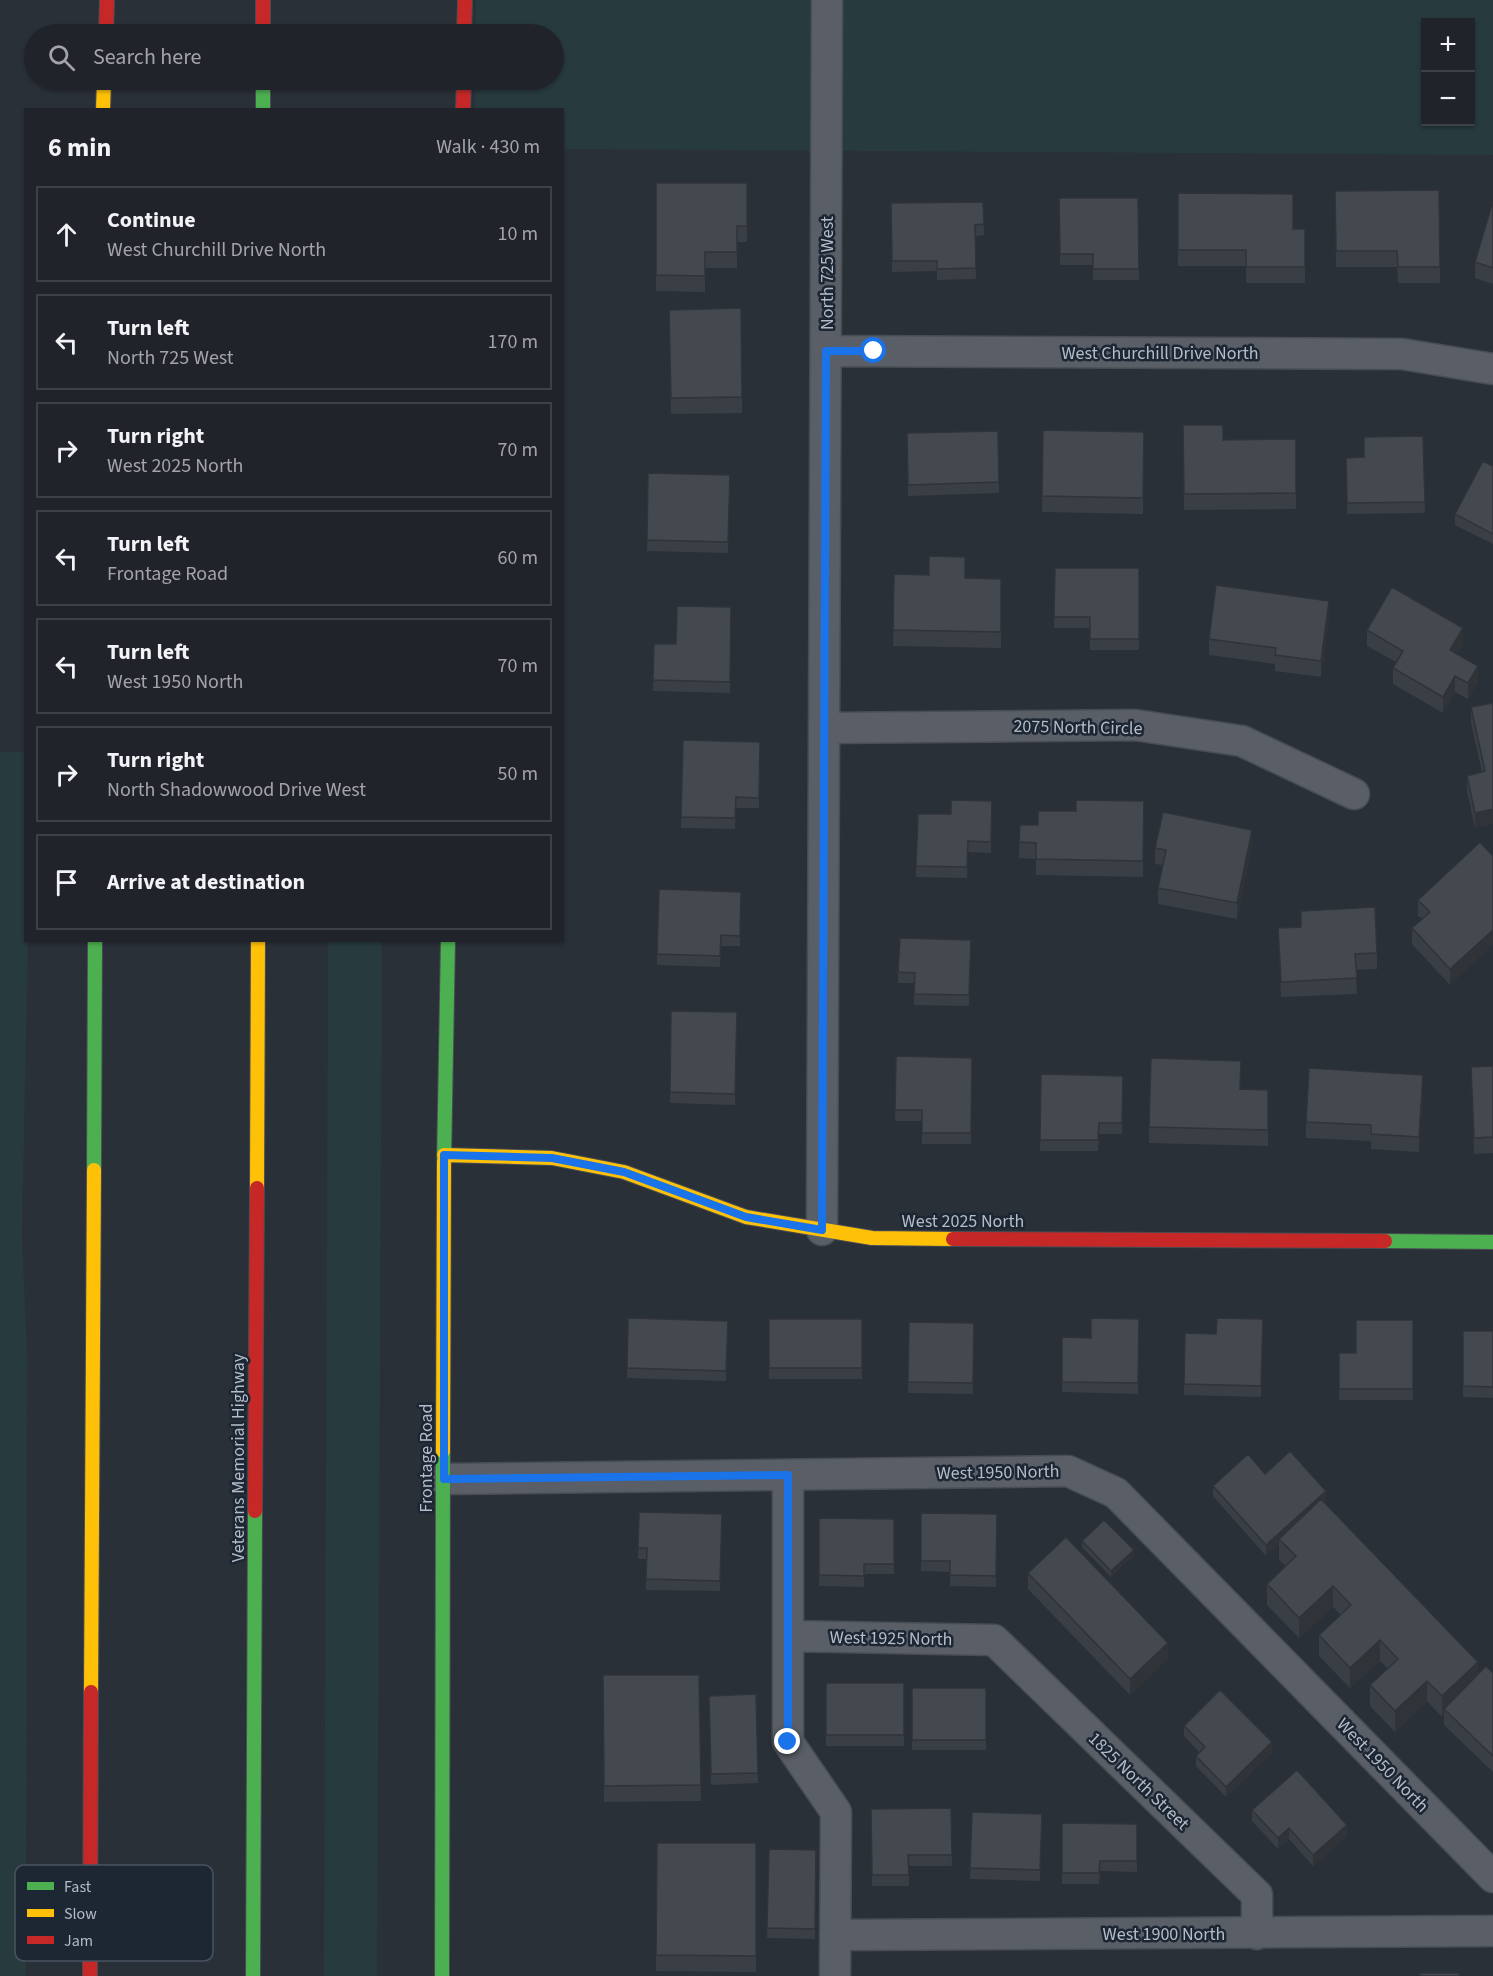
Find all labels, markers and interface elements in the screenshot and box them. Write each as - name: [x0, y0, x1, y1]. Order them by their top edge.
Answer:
- map controls: [1421, 18, 1475, 126]
- button: +: [1421, 18, 1475, 72]
- search box: [24, 24, 564, 90]
- icon: search: [45, 41, 78, 74]
- text: Search here: [93, 41, 201, 73]
- button: −: [1421, 72, 1475, 126]
- text: 6 min: [48, 129, 111, 166]
- text: Walk · 430 m: [436, 133, 540, 161]
- text: Continue: [107, 204, 196, 236]
- street label: North 725 West: [815, 216, 840, 330]
- icon: ahead: [50, 218, 83, 251]
- text: 10 m: [498, 220, 538, 248]
- text: West Churchill Drive North: [107, 236, 326, 264]
- text: Turn left: [107, 312, 189, 344]
- icon: left: [50, 326, 83, 359]
- text: 170 m: [488, 328, 538, 356]
- route start: [860, 337, 886, 363]
- street label: West Churchill Drive North: [1061, 341, 1259, 366]
- text: North 725 West: [107, 344, 234, 372]
- text: Turn right: [107, 420, 204, 452]
- icon: right: [50, 434, 83, 467]
- text: 70 m: [498, 436, 538, 464]
- text: West 2025 North: [107, 452, 244, 480]
- text: Turn left: [107, 528, 189, 560]
- icon: left: [50, 542, 83, 575]
- text: 60 m: [498, 544, 538, 572]
- text: Frontage Road: [107, 560, 228, 588]
- text: Turn left: [107, 636, 189, 668]
- icon: left: [50, 650, 83, 683]
- text: 70 m: [498, 652, 538, 680]
- text: West 1950 North: [107, 668, 244, 696]
- street label: 2075 North Circle: [1013, 714, 1143, 741]
- text: Turn right: [107, 744, 204, 776]
- icon: right: [50, 758, 83, 791]
- text: 50 m: [498, 760, 538, 788]
- text: North Shadowwood Drive West: [107, 776, 366, 804]
- icon: arrive: [50, 866, 83, 899]
- text: Arrive at destination: [107, 866, 305, 898]
- street label: West 2025 North: [902, 1209, 1024, 1234]
- street label: Veterans Memorial Highway: [226, 1353, 251, 1562]
- street label: Frontage Road: [414, 1404, 439, 1512]
- street label: West 1950 North: [936, 1459, 1060, 1486]
- street label: West 1925 North: [829, 1625, 953, 1652]
- street label: West 1950 North: [1331, 1712, 1434, 1818]
- street label: 1825 North Street: [1083, 1727, 1195, 1836]
- route end: [774, 1728, 800, 1754]
- legend: [15, 1865, 213, 1961]
- text: Fast: [64, 1876, 92, 1898]
- text: Slow: [64, 1903, 97, 1925]
- street label: West 1900 North: [1103, 1922, 1225, 1947]
- text: Jam: [64, 1930, 93, 1952]

